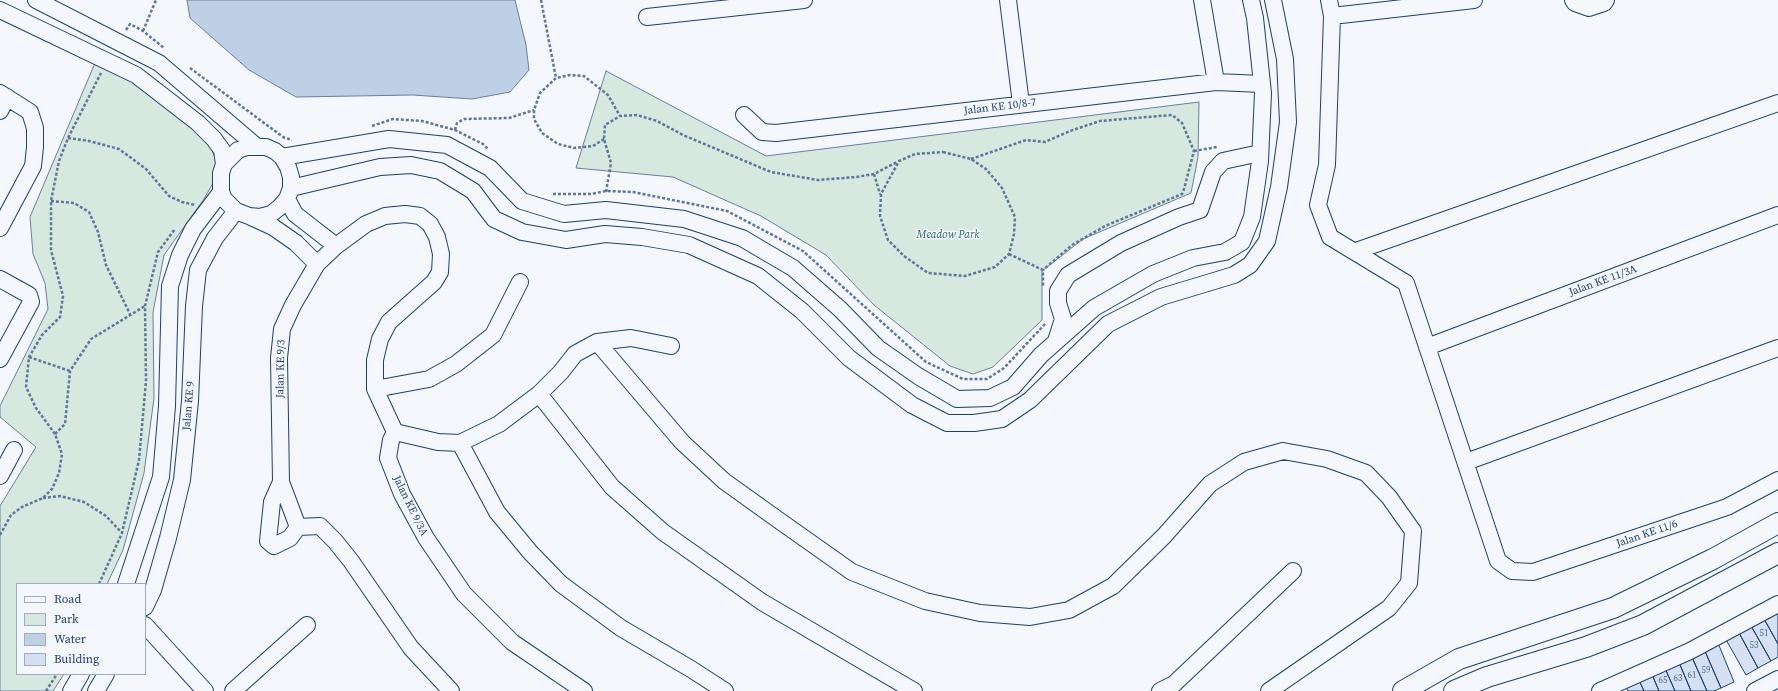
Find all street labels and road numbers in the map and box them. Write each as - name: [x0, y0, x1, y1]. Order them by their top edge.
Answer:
- street label: Jalan KE 10/8-7: [963, 96, 1037, 118]
- street label: Jalan KE 11/3A: [1567, 263, 1639, 299]
- street label: Jalan KE 9/3: [274, 340, 288, 398]
- street label: Jalan KE 9: [180, 381, 198, 431]
- street label: Jalan KE 9/3A: [390, 474, 430, 538]
- street label: Jalan KE 11/6: [1615, 517, 1679, 551]

